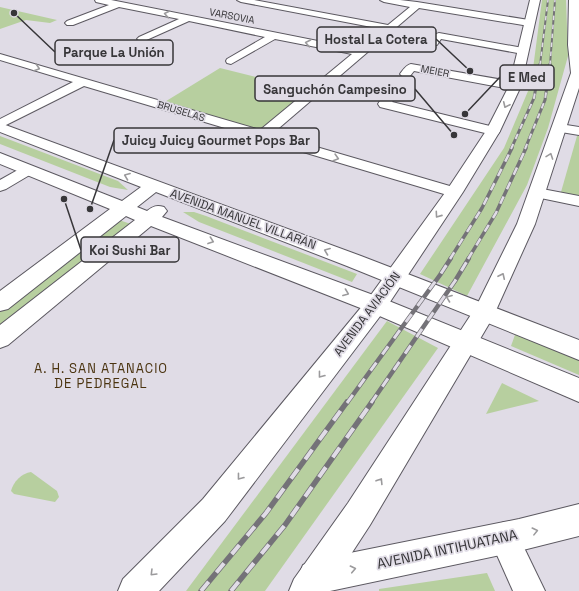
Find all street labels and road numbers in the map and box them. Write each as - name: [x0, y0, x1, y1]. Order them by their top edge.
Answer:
- street label: VARSOVIA: [208, 5, 256, 27]
- street label: MEIER: [420, 62, 450, 80]
- street label: BRUSELAS: [156, 98, 206, 124]
- street label: AVENIDA MANUEL VILLARÁN: [168, 185, 318, 253]
- street label: AVENIDA AVIACIÓN: [330, 269, 404, 359]
- street label: AVENIDA INTIHUATANA: [375, 525, 519, 573]

